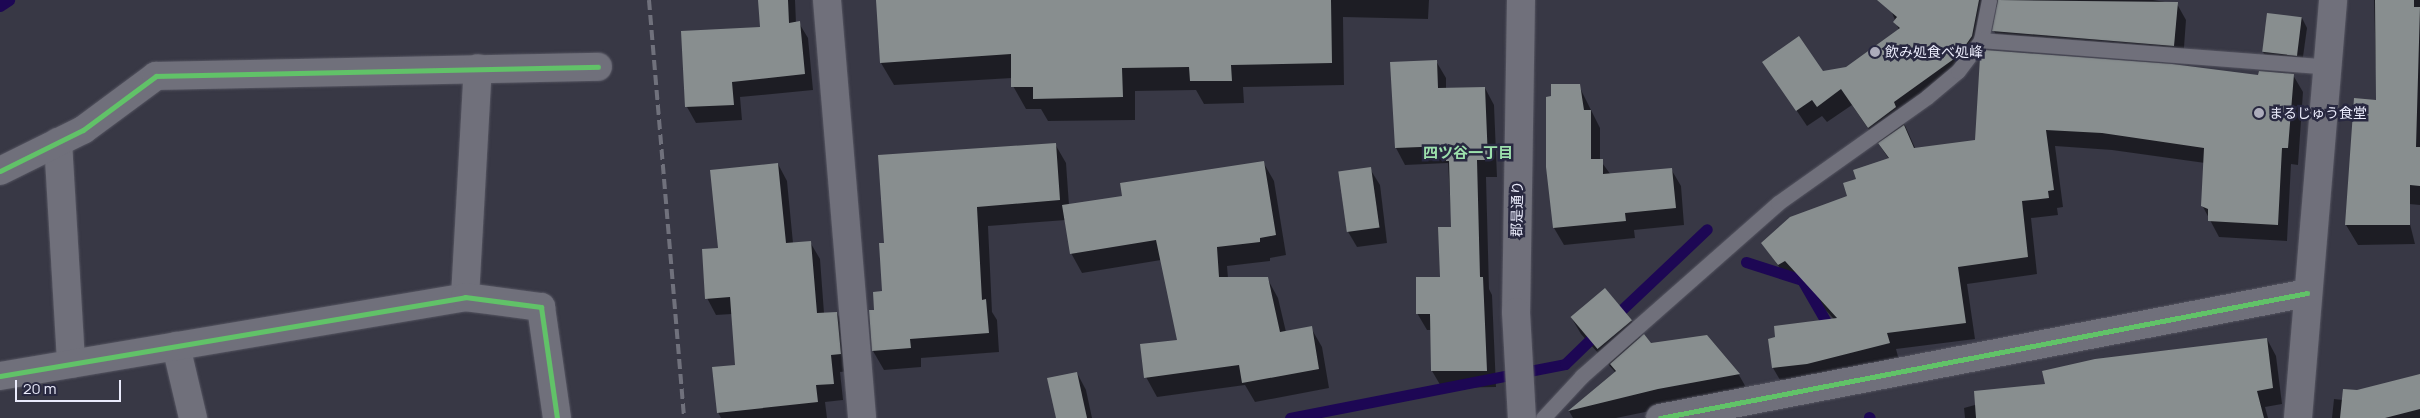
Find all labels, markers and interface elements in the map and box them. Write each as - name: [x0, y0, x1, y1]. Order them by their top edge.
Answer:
- place label: 飲み処食べ処峰: [1885, 44, 1983, 60]
- marker: 飲み処食べ処峰: [1869, 46, 1881, 58]
- place label: まるじゅう食堂: [2269, 105, 2367, 121]
- marker: まるじゅう食堂: [2253, 107, 2265, 119]
- district label: 四ツ谷一丁目: [1423, 144, 1513, 162]
- street label: 郡是通り: [1508, 181, 1526, 237]
- scale bar: [18, 370, 124, 402]
- text: 20 m: [23, 378, 56, 399]

